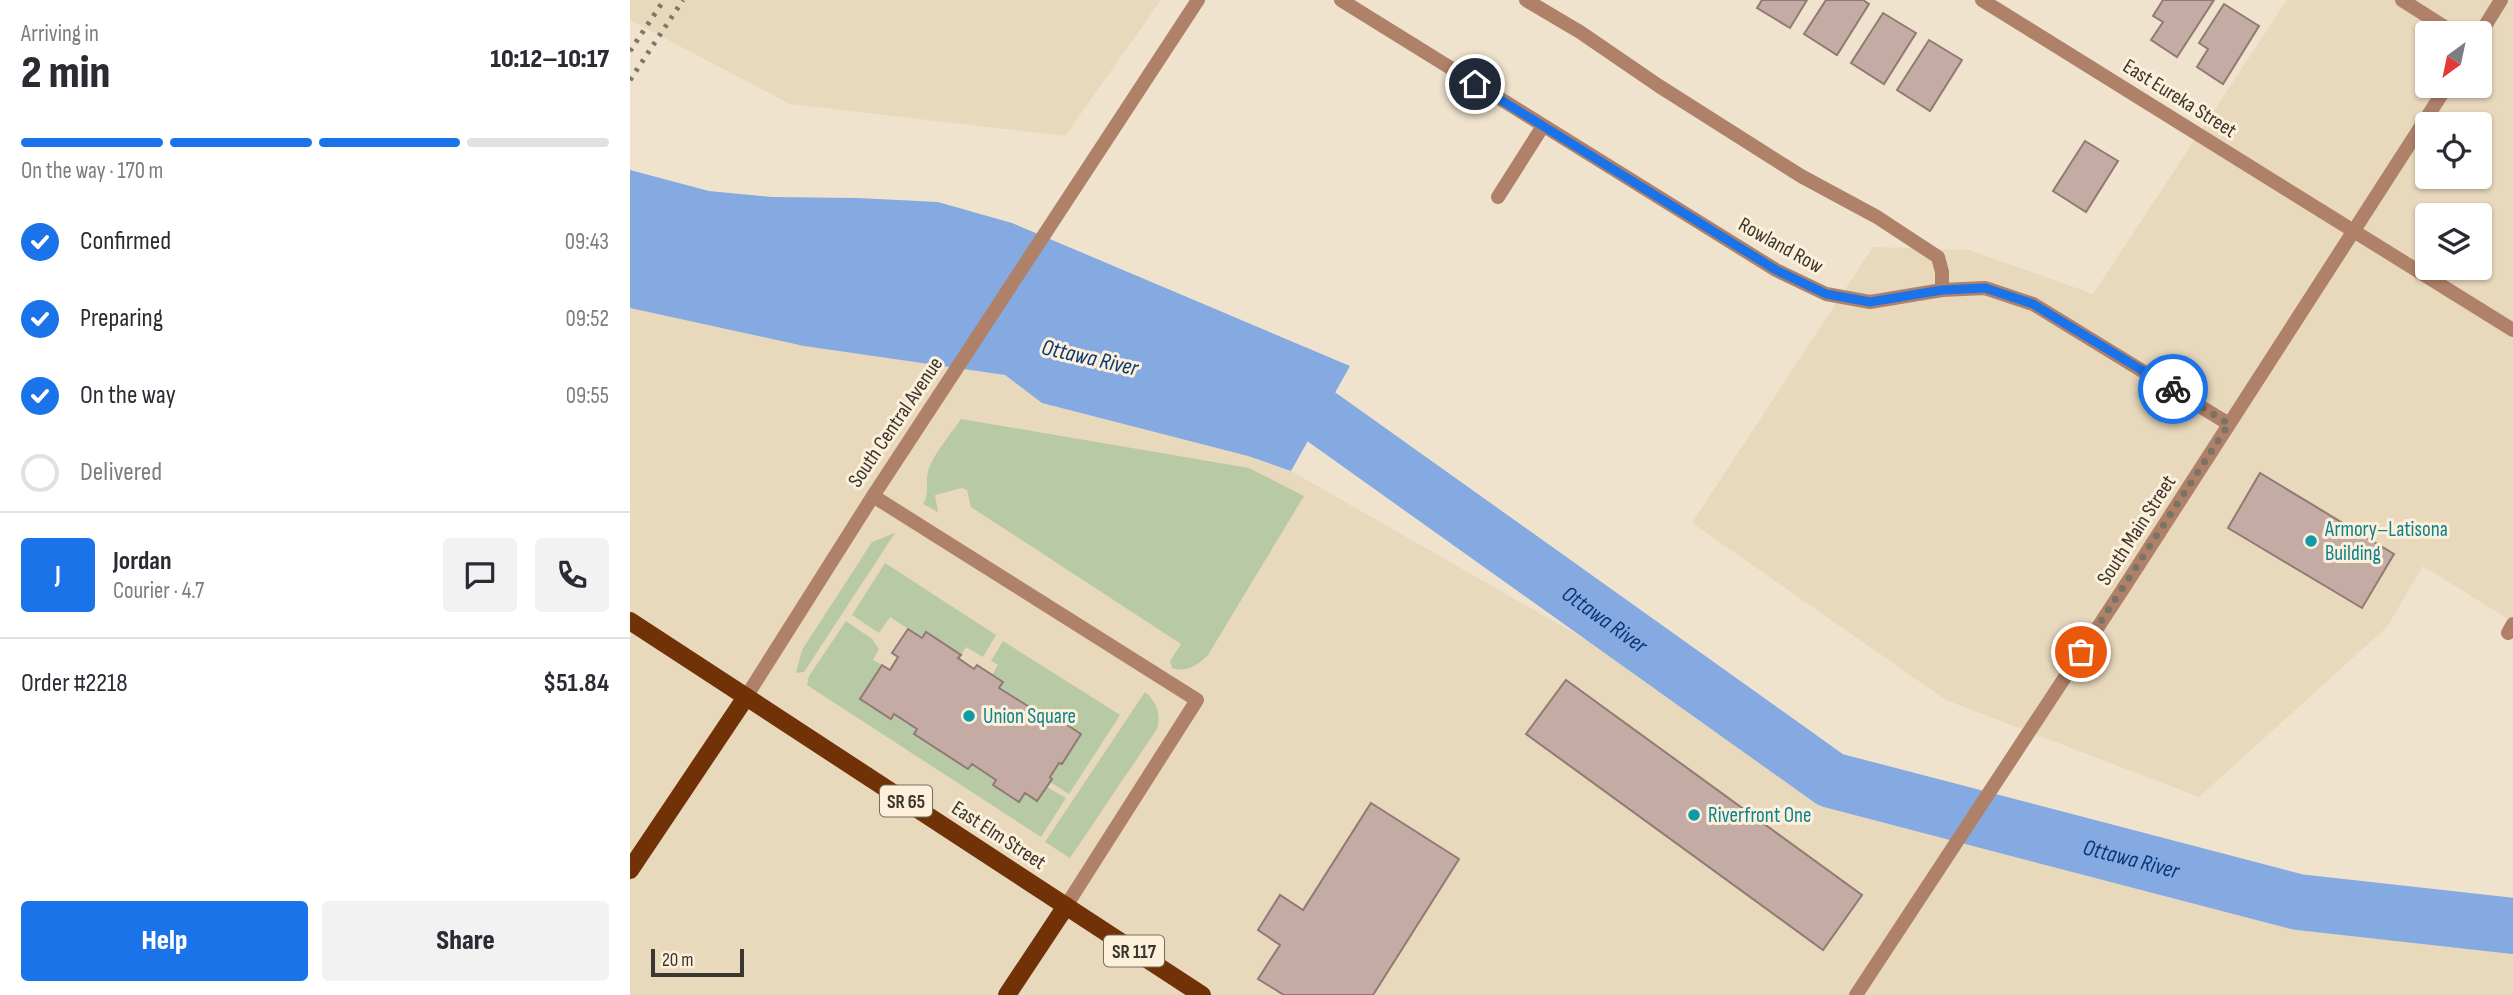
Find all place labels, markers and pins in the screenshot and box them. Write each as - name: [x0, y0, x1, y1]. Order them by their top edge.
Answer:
- pin: [1445, 54, 1505, 114]
- place label: Armory–Latisona Building: [2324, 517, 2448, 566]
- marker: Armory–Latisona Building: [2303, 533, 2319, 549]
- pin: [2051, 622, 2111, 682]
- place label: Union Square: [983, 704, 1076, 729]
- marker: Union Square: [961, 708, 977, 724]
- place label: Riverfront One: [1708, 803, 1811, 828]
- marker: Riverfront One: [1686, 807, 1702, 823]

